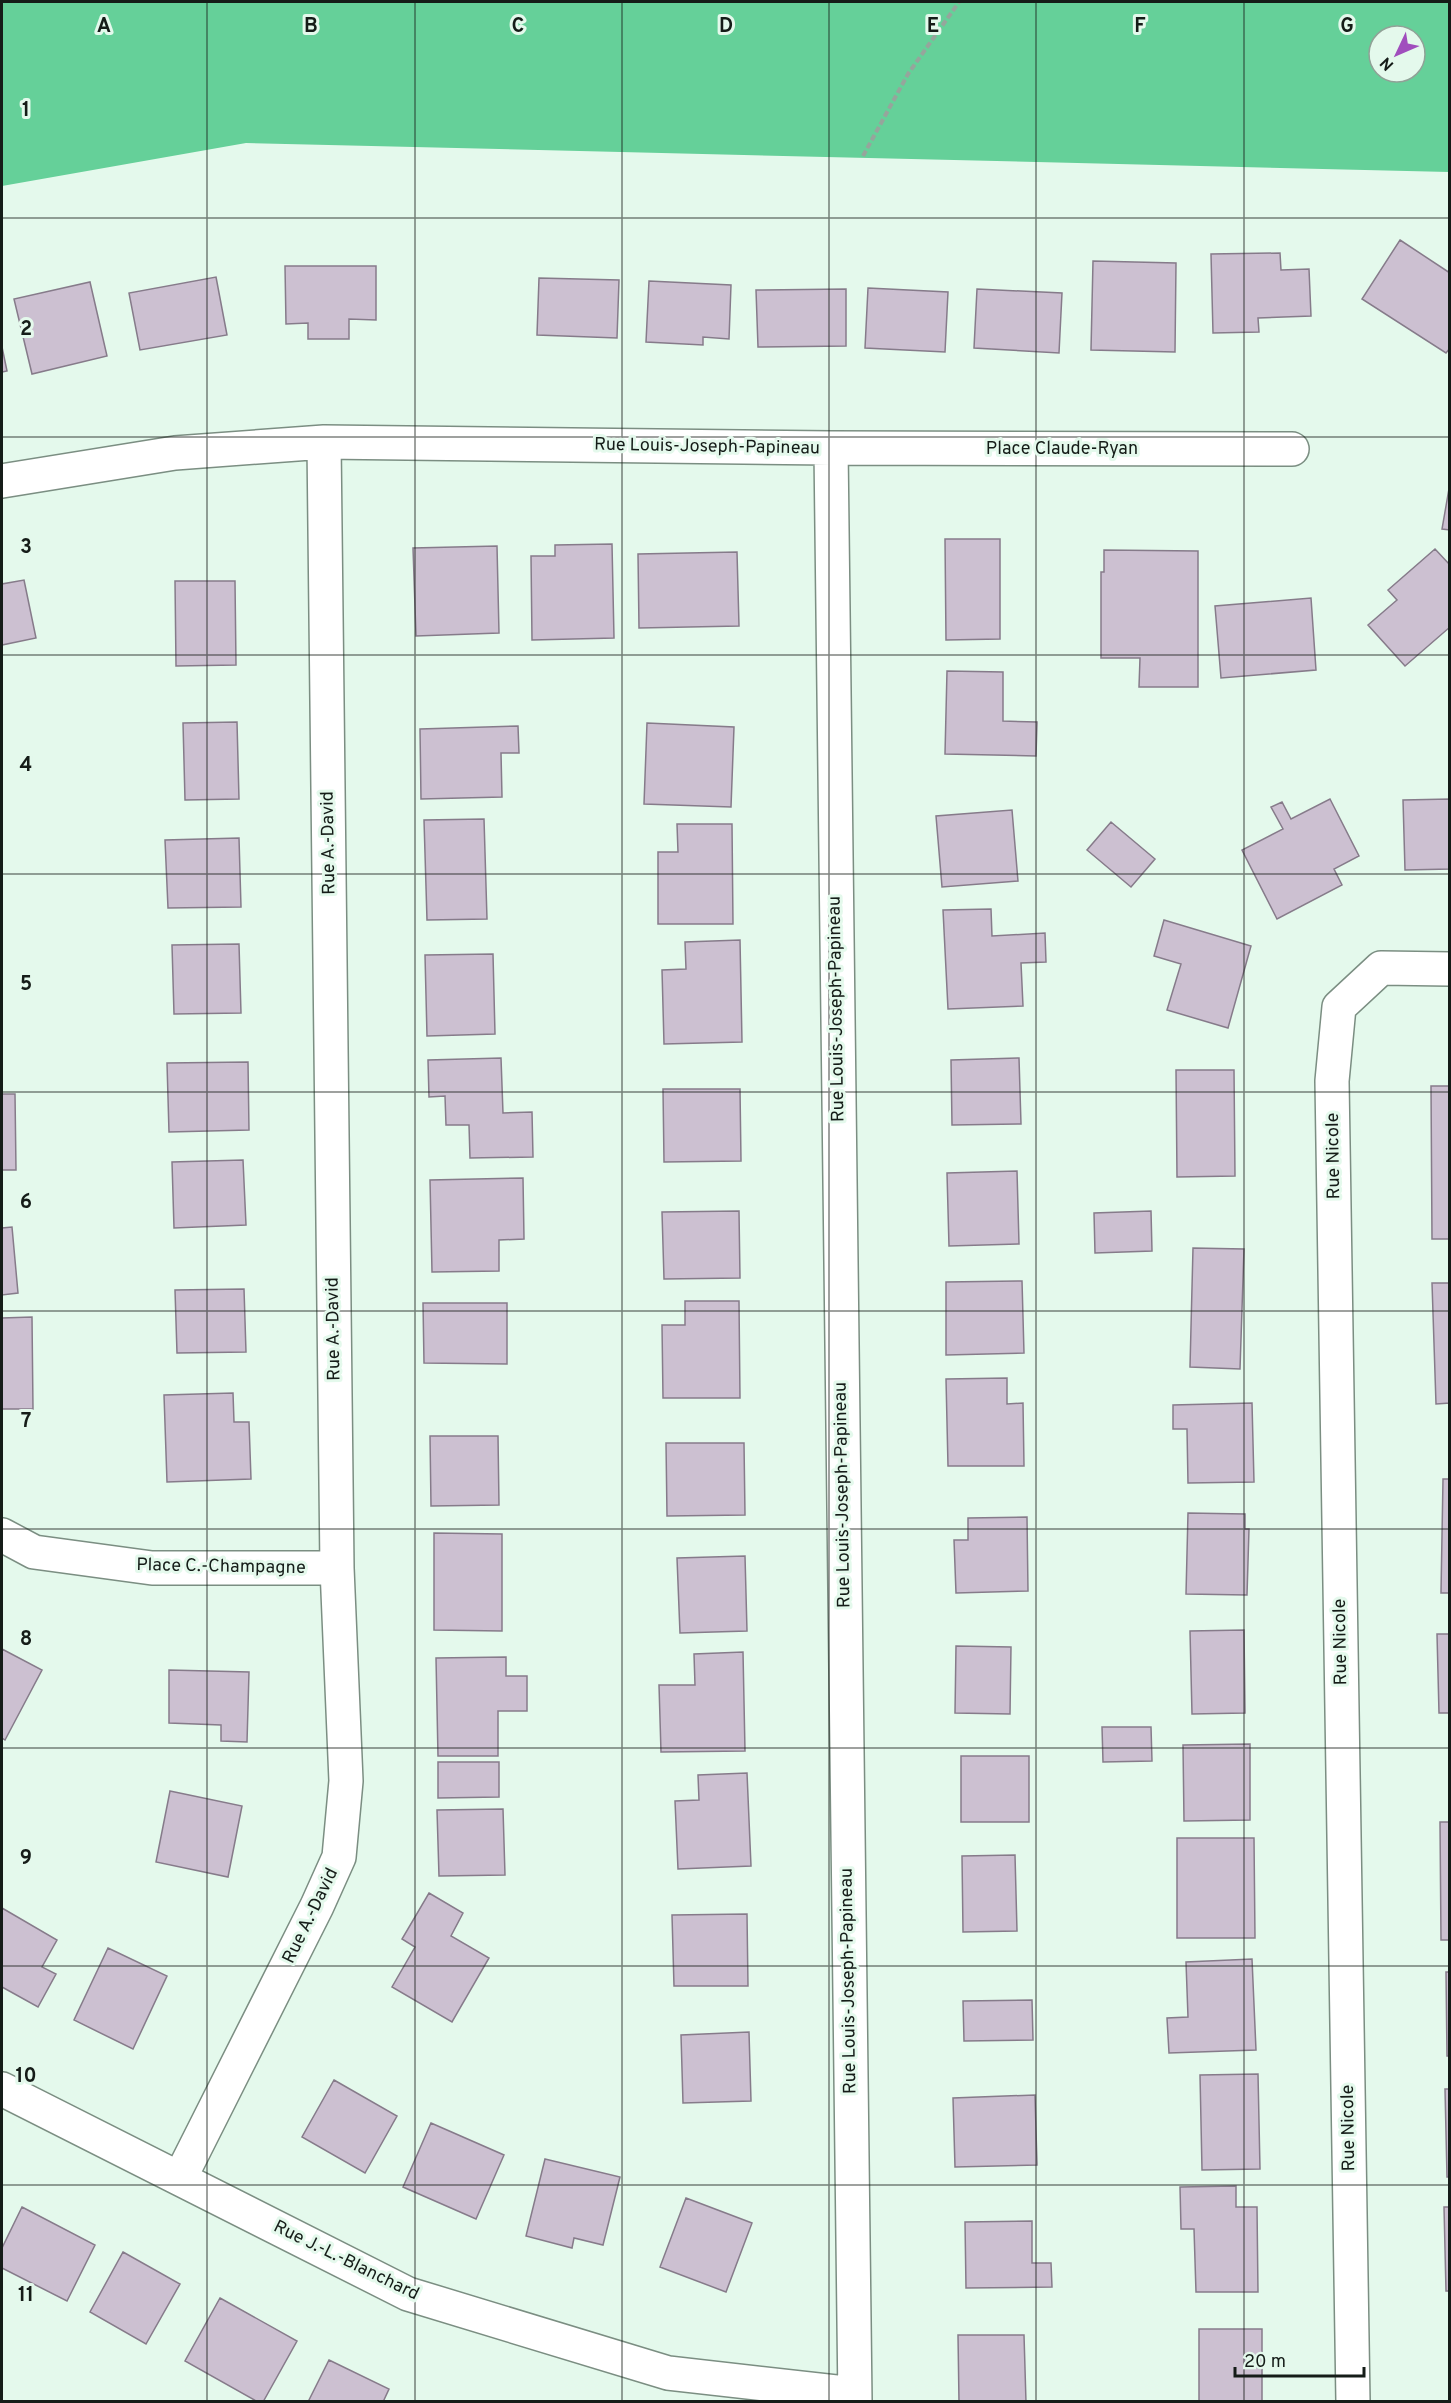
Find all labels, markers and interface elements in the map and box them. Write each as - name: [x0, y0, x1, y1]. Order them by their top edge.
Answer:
- text: A: [97, 14, 111, 40]
- text: B: [304, 14, 318, 40]
- text: C: [512, 14, 524, 40]
- text: D: [719, 14, 733, 40]
- text: E: [927, 14, 939, 40]
- text: F: [1134, 14, 1146, 40]
- text: G: [1340, 14, 1354, 40]
- north arrow: [1367, 24, 1427, 84]
- text: N: [1376, 52, 1399, 74]
- text: 1: [22, 98, 30, 124]
- text: 2: [20, 317, 32, 343]
- street label: Rue Louis-Joseph-Papineau: [594, 434, 820, 460]
- street label: Place Claude-Ryan: [986, 438, 1138, 461]
- text: 3: [20, 535, 32, 561]
- text: 4: [20, 753, 32, 779]
- street label: Rue A.-David: [317, 791, 341, 895]
- street label: Rue Louis-Joseph-Papineau: [824, 896, 850, 1122]
- text: 5: [20, 972, 32, 998]
- street label: Rue Nicole: [1322, 1113, 1346, 1199]
- text: 6: [20, 1190, 32, 1216]
- street label: Rue A.-David: [322, 1277, 346, 1381]
- street label: Rue Louis-Joseph-Papineau: [830, 1382, 856, 1608]
- text: 7: [21, 1409, 31, 1435]
- street label: Place C.-Champagne: [136, 1554, 306, 1580]
- street label: Rue Nicole: [1329, 1599, 1353, 1685]
- text: 8: [20, 1627, 32, 1653]
- text: 9: [20, 1846, 32, 1872]
- street label: Rue A.-David: [278, 1864, 344, 1968]
- street label: Rue Louis-Joseph-Papineau: [836, 1868, 862, 2094]
- text: 10: [15, 2064, 37, 2090]
- street label: Rue Nicole: [1337, 2085, 1361, 2171]
- street label: Rue J.-L.-Blanchard: [269, 2216, 423, 2306]
- text: 11: [18, 2283, 34, 2309]
- scale bar: [1235, 2340, 1364, 2378]
- text: 20 m: [1244, 2351, 1286, 2374]

